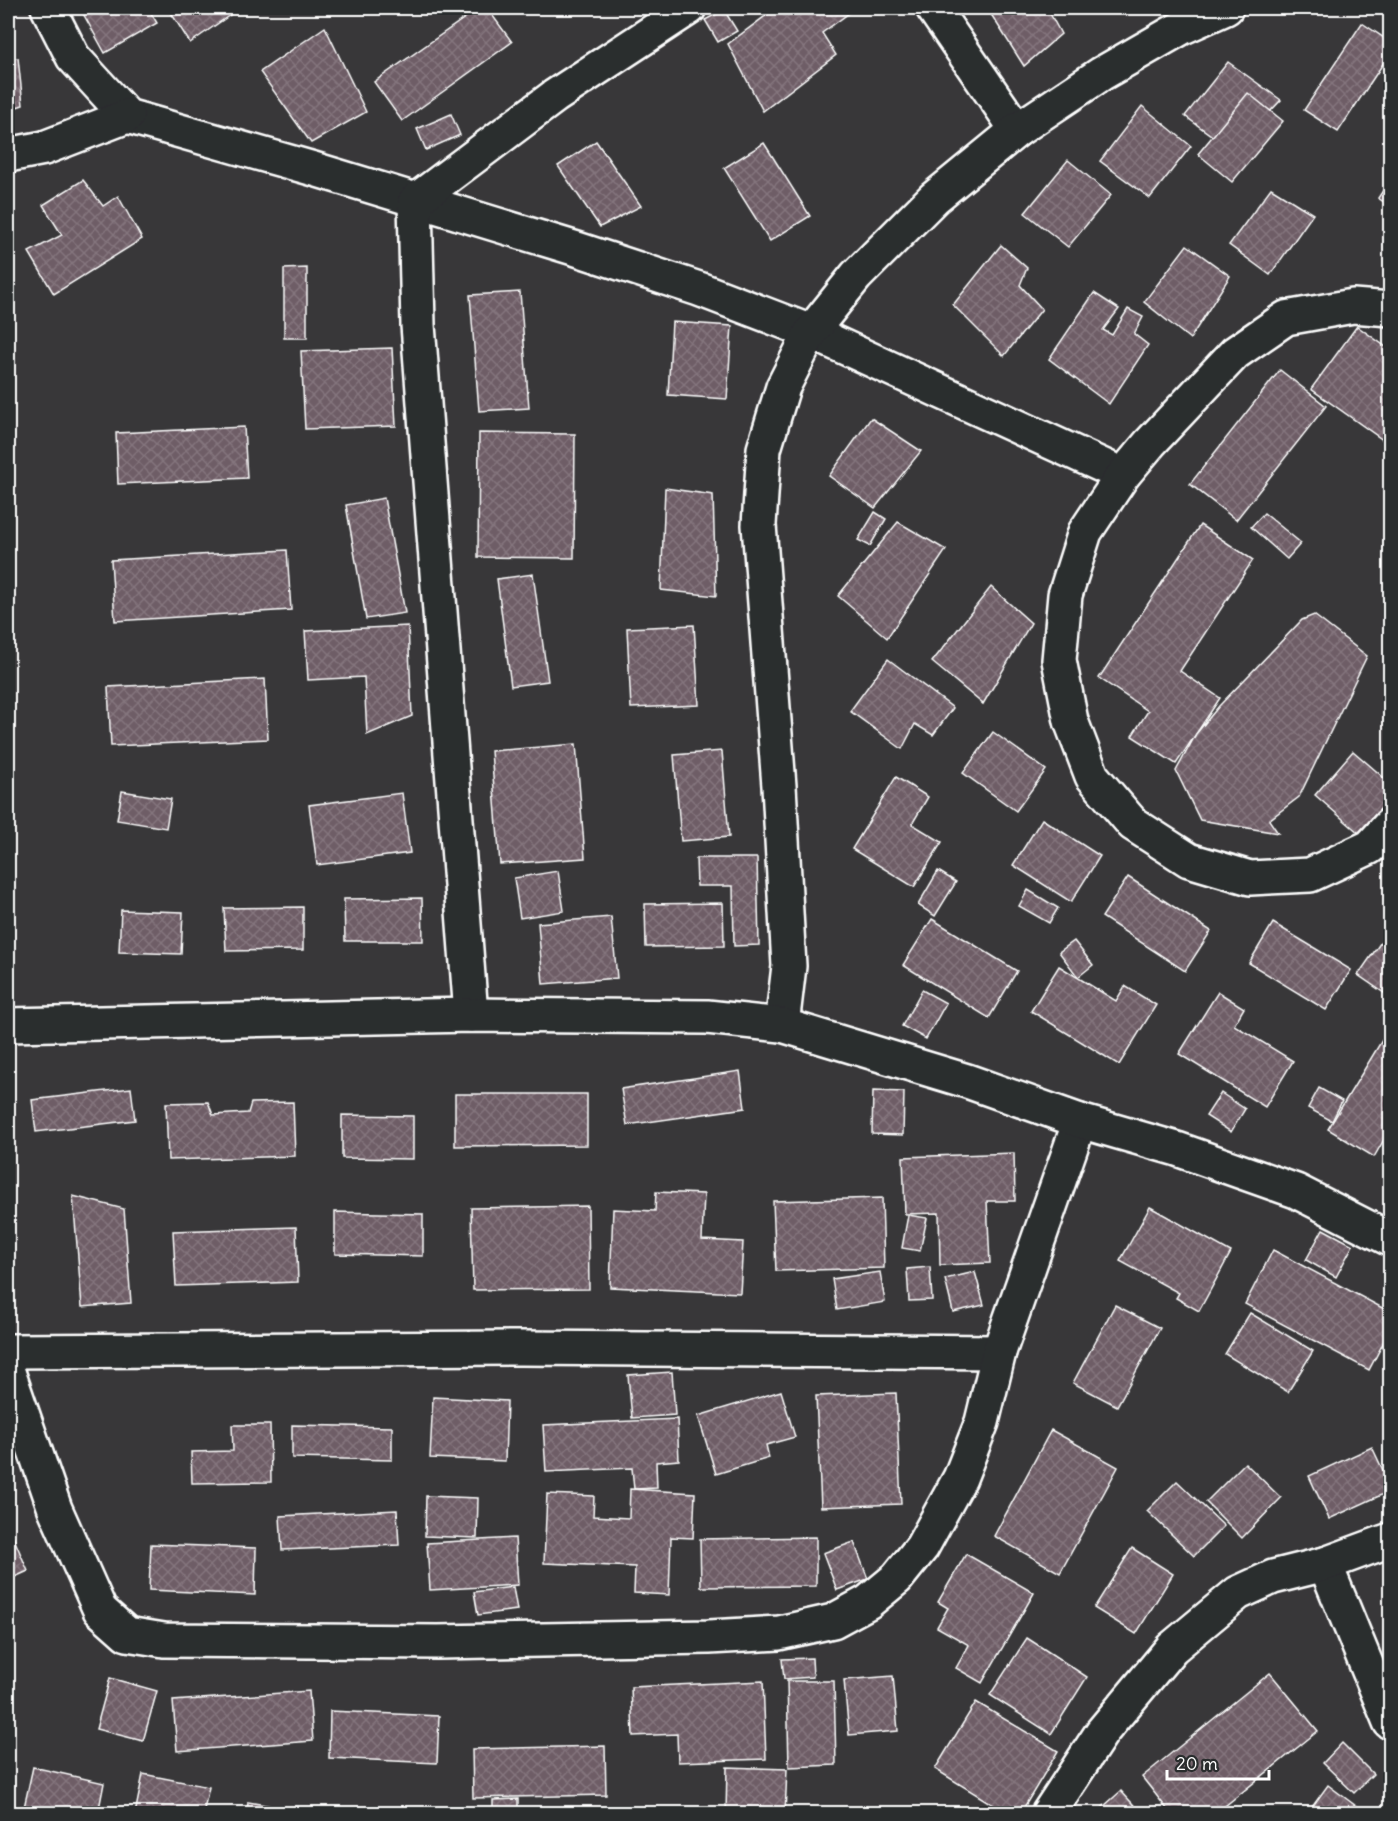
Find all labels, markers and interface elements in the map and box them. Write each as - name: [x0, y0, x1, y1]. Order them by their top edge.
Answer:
- scale bar: [1167, 1743, 1269, 1781]
- text: 20 m: [1176, 1752, 1218, 1775]

